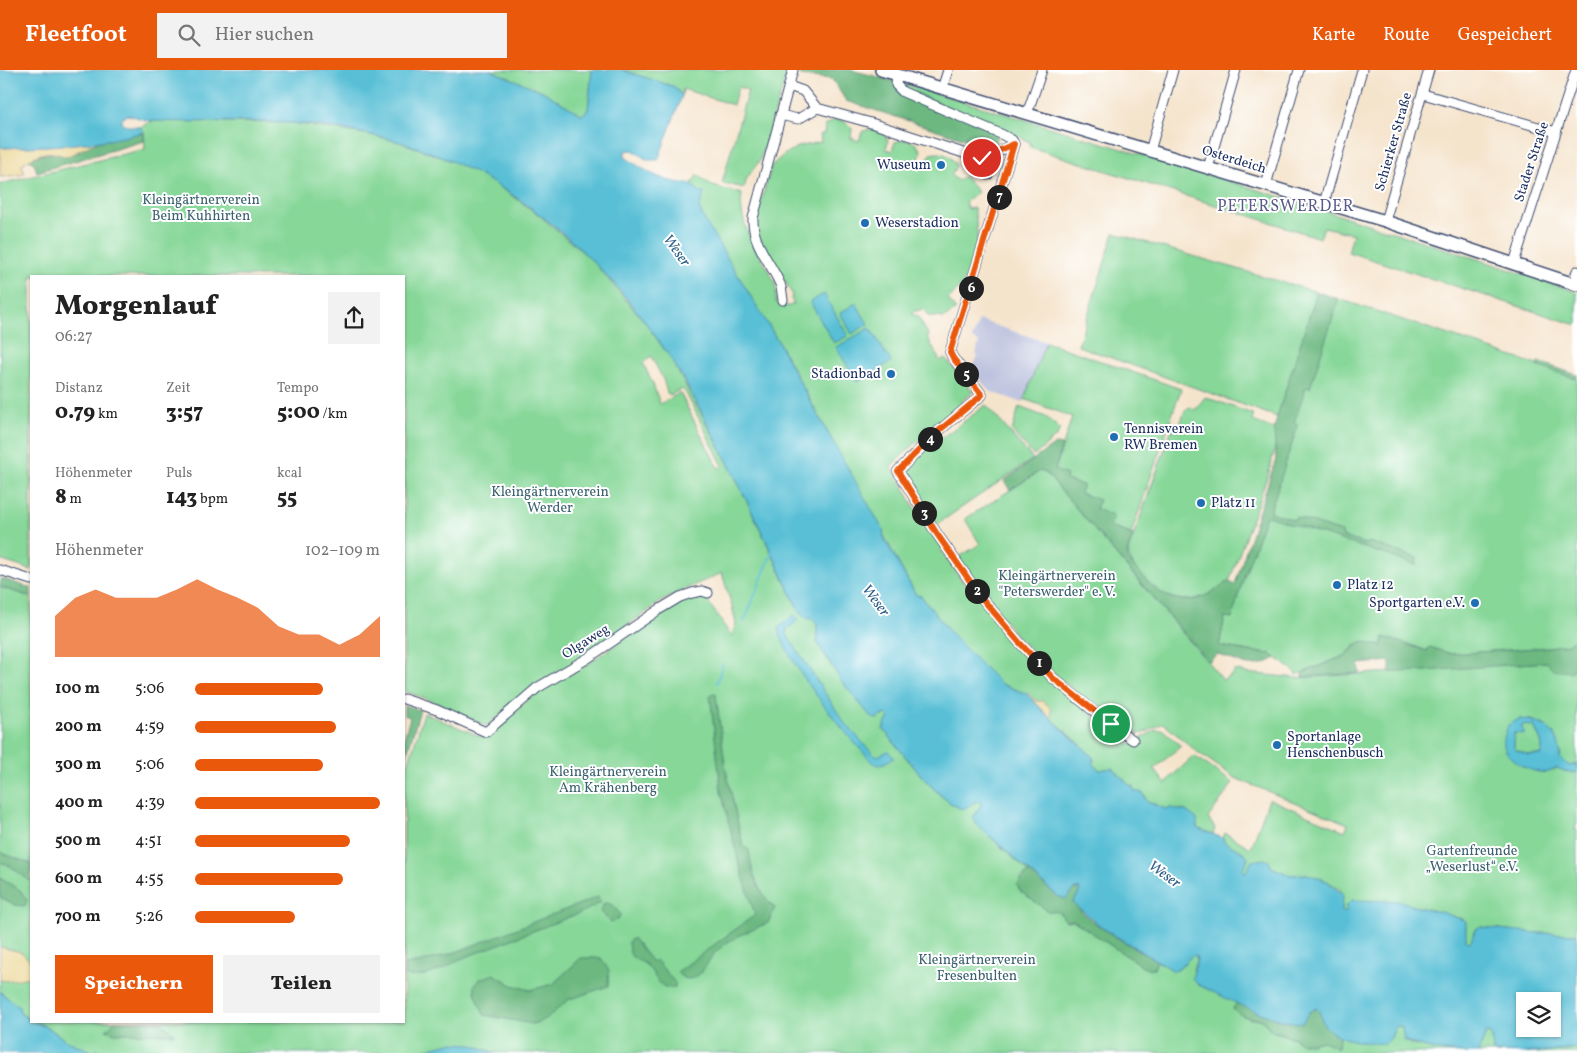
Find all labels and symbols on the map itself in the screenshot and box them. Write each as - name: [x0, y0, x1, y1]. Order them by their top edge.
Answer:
- street label: Schierker Straße: [1371, 90, 1417, 194]
- street label: Stader Straße: [1510, 119, 1554, 205]
- pin: [961, 137, 1003, 179]
- street label: Osterdeich: [1199, 141, 1269, 179]
- place label: Wuseum: [877, 156, 931, 175]
- marker: Wuseum: [935, 159, 947, 171]
- pin: 7: [986, 184, 1012, 210]
- park label: Kleingärtnerverein Beim Kuhhirten: [142, 191, 260, 226]
- district label: PETERSWERDER: [1217, 196, 1355, 218]
- place label: Weserstadion: [875, 214, 959, 233]
- marker: Weserstadion: [859, 217, 871, 229]
- water label: Weser: [657, 231, 695, 272]
- pin: 6: [958, 276, 984, 300]
- pin: 5: [954, 362, 978, 386]
- place label: Stadionbad: [811, 365, 881, 384]
- marker: Stadionbad: [885, 368, 897, 380]
- place label: Tennisverein RW Bremen: [1124, 420, 1203, 455]
- pin: 4: [918, 426, 942, 452]
- marker: Tennisverein RW Bremen: [1108, 431, 1120, 443]
- park label: Kleingärtnerverein Werder: [491, 483, 609, 518]
- place label: Platz 11: [1211, 494, 1256, 513]
- marker: Platz 11: [1195, 497, 1207, 509]
- pin: 3: [912, 500, 936, 526]
- park label: Kleingärtnerverein "Peterswerder" e. V.: [998, 567, 1116, 602]
- place label: Platz 12: [1347, 576, 1394, 595]
- pin: 2: [964, 578, 990, 604]
- marker: Platz 12: [1331, 579, 1343, 591]
- water label: Weser: [856, 581, 894, 622]
- place label: Sportgarten e.V.: [1369, 594, 1465, 613]
- marker: Sportgarten e.V.: [1469, 597, 1481, 609]
- street label: Olgaweg: [559, 620, 613, 664]
- pin: 1: [1026, 650, 1052, 676]
- pin: [1090, 703, 1132, 745]
- place label: Sportanlage Henschenbusch: [1287, 728, 1384, 763]
- marker: Sportanlage Henschenbusch: [1271, 739, 1283, 751]
- park label: Kleingärtnerverein Am Krähenberg: [549, 763, 667, 798]
- park label: Gartenfreunde „Weserlust“ e.V.: [1426, 842, 1518, 877]
- water label: Weser: [1144, 856, 1185, 894]
- park label: Kleingärtnerverein Fresenbulten: [918, 951, 1036, 986]

